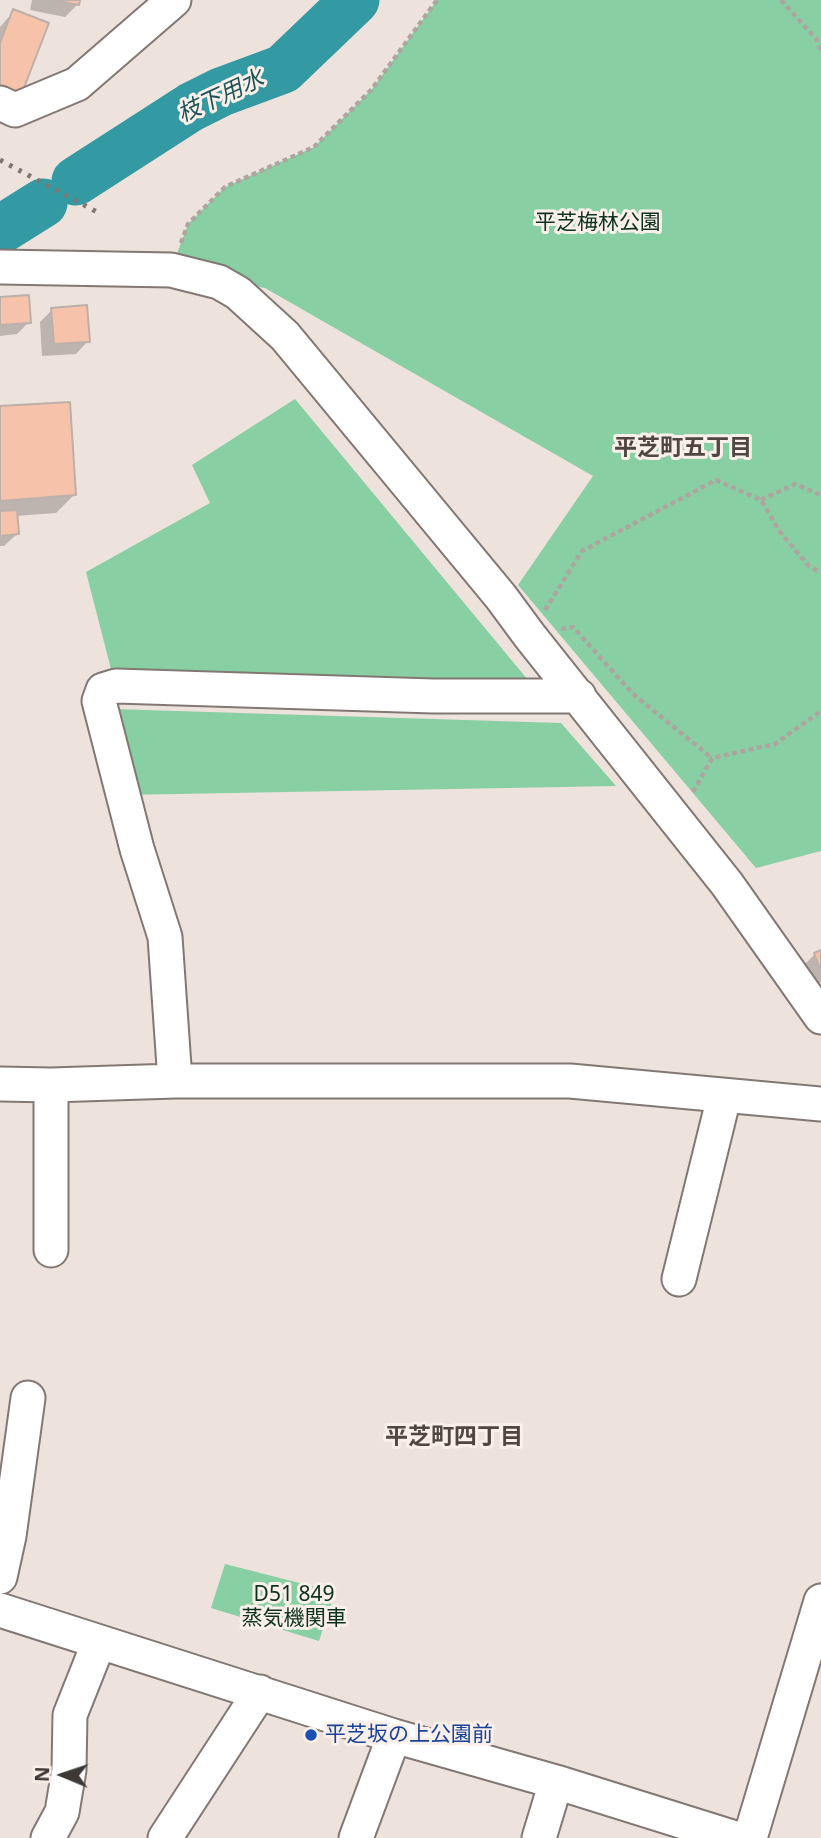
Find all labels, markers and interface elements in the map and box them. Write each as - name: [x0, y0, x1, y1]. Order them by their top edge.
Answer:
- water label: 枝下用水: [173, 65, 269, 129]
- park label: 平芝梅林公園: [535, 210, 661, 236]
- district label: 平芝町五丁目: [614, 434, 752, 462]
- district label: 平芝町四丁目: [385, 1423, 523, 1451]
- park label: D51 849 蒸気機関車: [242, 1582, 346, 1632]
- place label: 平芝坂の上公園前: [325, 1722, 493, 1748]
- marker: 平芝坂の上公園前: [303, 1727, 319, 1743]
- north arrow: [28, 1740, 98, 1810]
- text: N: [29, 1766, 55, 1782]

